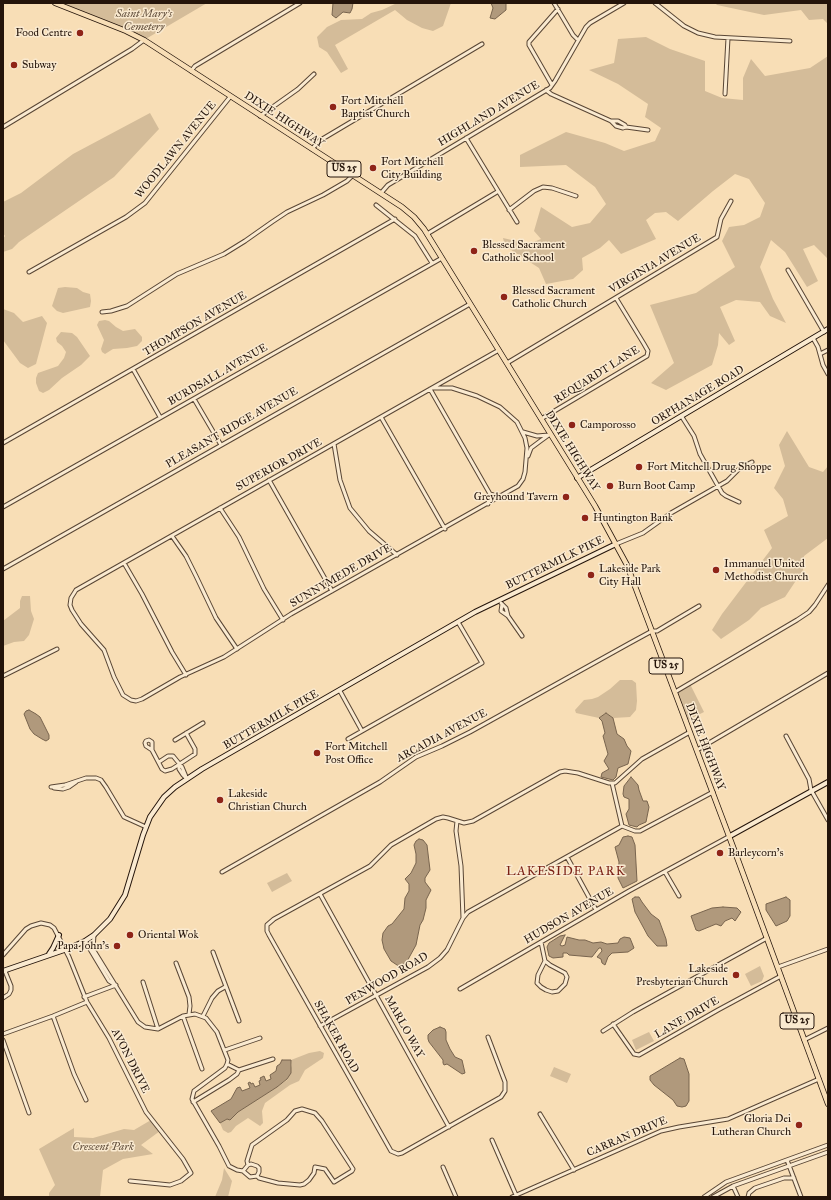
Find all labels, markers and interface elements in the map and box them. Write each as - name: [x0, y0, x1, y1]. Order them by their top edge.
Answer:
- park label: Saint Mary’s Cemetery: [116, 7, 172, 33]
- place label: Food Centre: [15, 26, 72, 40]
- marker: Food Centre: [75, 28, 85, 38]
- place label: Subway: [22, 58, 56, 72]
- marker: Subway: [9, 60, 19, 70]
- street label: HIGHLAND AVENUE: [436, 79, 542, 149]
- street label: DIXIE HIGHWAY: [242, 89, 326, 151]
- place label: Fort Mitchell Baptist Church: [341, 94, 410, 120]
- street label: WOODLAWN AVENUE: [133, 99, 219, 201]
- marker: Fort Mitchell Baptist Church: [328, 102, 338, 112]
- place label: Fort Mitchell City Building: [381, 155, 443, 181]
- road number: US 25: [327, 161, 361, 177]
- marker: Fort Mitchell City Building: [368, 163, 378, 173]
- street label: VIRGINIA AVENUE: [607, 231, 703, 297]
- place label: Blessed Sacrament Catholic School: [482, 238, 565, 264]
- marker: Blessed Sacrament Catholic School: [469, 246, 479, 256]
- place label: Blessed Sacrament Catholic Church: [512, 284, 595, 310]
- street label: THOMPSON AVENUE: [141, 289, 249, 359]
- marker: Blessed Sacrament Catholic Church: [499, 292, 509, 302]
- street label: BURDSALL AVENUE: [166, 341, 270, 409]
- street label: REQUARDT LANE: [552, 343, 642, 407]
- street label: ORPHANAGE ROAD: [649, 363, 747, 429]
- street label: PLEASANT RIDGE AVENUE: [164, 385, 300, 471]
- street label: DIXIE HIGHWAY: [542, 408, 602, 494]
- place label: Camporosso: [580, 418, 636, 432]
- marker: Camporosso: [567, 420, 577, 430]
- street label: SUPERIOR DRIVE: [234, 436, 324, 494]
- place label: Fort Mitchell Drug Shoppe: [647, 460, 772, 474]
- marker: Fort Mitchell Drug Shoppe: [634, 462, 644, 472]
- place label: Burn Boot Camp: [618, 479, 695, 493]
- marker: Burn Boot Camp: [605, 481, 615, 491]
- place label: Greyhound Tavern: [474, 490, 558, 504]
- marker: Greyhound Tavern: [561, 492, 571, 502]
- place label: Huntington Bank: [593, 511, 673, 525]
- marker: Huntington Bank: [580, 513, 590, 523]
- street label: BUTTERMILK PIKE: [504, 533, 606, 593]
- street label: SUNNYMEDE DRIVE: [288, 541, 394, 611]
- place label: Immanuel United Methodist Church: [724, 557, 808, 583]
- place label: Lakeside Park City Hall: [599, 562, 661, 588]
- marker: Immanuel United Methodist Church: [711, 565, 721, 575]
- marker: Lakeside Park City Hall: [586, 570, 596, 580]
- road number: US 25: [649, 658, 683, 674]
- street label: BUTTERMILK PIKE: [221, 687, 321, 753]
- street label: DIXIE HIGHWAY: [682, 701, 728, 793]
- street label: ARCADIA AVENUE: [394, 706, 490, 766]
- place label: Fort Mitchell Post Office: [325, 740, 387, 766]
- marker: Fort Mitchell Post Office: [312, 748, 322, 758]
- place label: Lakeside Christian Church: [228, 787, 307, 813]
- marker: Lakeside Christian Church: [215, 795, 225, 805]
- place label: Barleycorn’s: [728, 846, 783, 860]
- marker: Barleycorn’s: [715, 848, 725, 858]
- district label: LAKESIDE PARK: [506, 864, 626, 880]
- street label: HUDSON AVENUE: [522, 885, 616, 947]
- place label: Oriental Wok: [138, 928, 199, 942]
- marker: Oriental Wok: [125, 930, 135, 940]
- place label: Papa John's: [57, 939, 109, 953]
- marker: Papa John's: [112, 941, 122, 951]
- street label: PENWOOD ROAD: [343, 950, 431, 1008]
- place label: Lakeside Presbyterian Church: [636, 962, 728, 988]
- marker: Lakeside Presbyterian Church: [731, 970, 741, 980]
- street label: MARLO WAY: [381, 993, 427, 1061]
- street label: LANE DRIVE: [653, 994, 721, 1042]
- street label: SHAKER ROAD: [311, 998, 361, 1076]
- road number: US 25: [780, 1013, 814, 1029]
- street label: AVON DRIVE: [108, 1027, 152, 1095]
- place label: Gloria Dei Lutheran Church: [711, 1112, 791, 1138]
- street label: CARRAN DRIVE: [585, 1114, 669, 1160]
- marker: Gloria Dei Lutheran Church: [794, 1120, 804, 1130]
- park label: Crescent Park: [72, 1140, 134, 1154]

